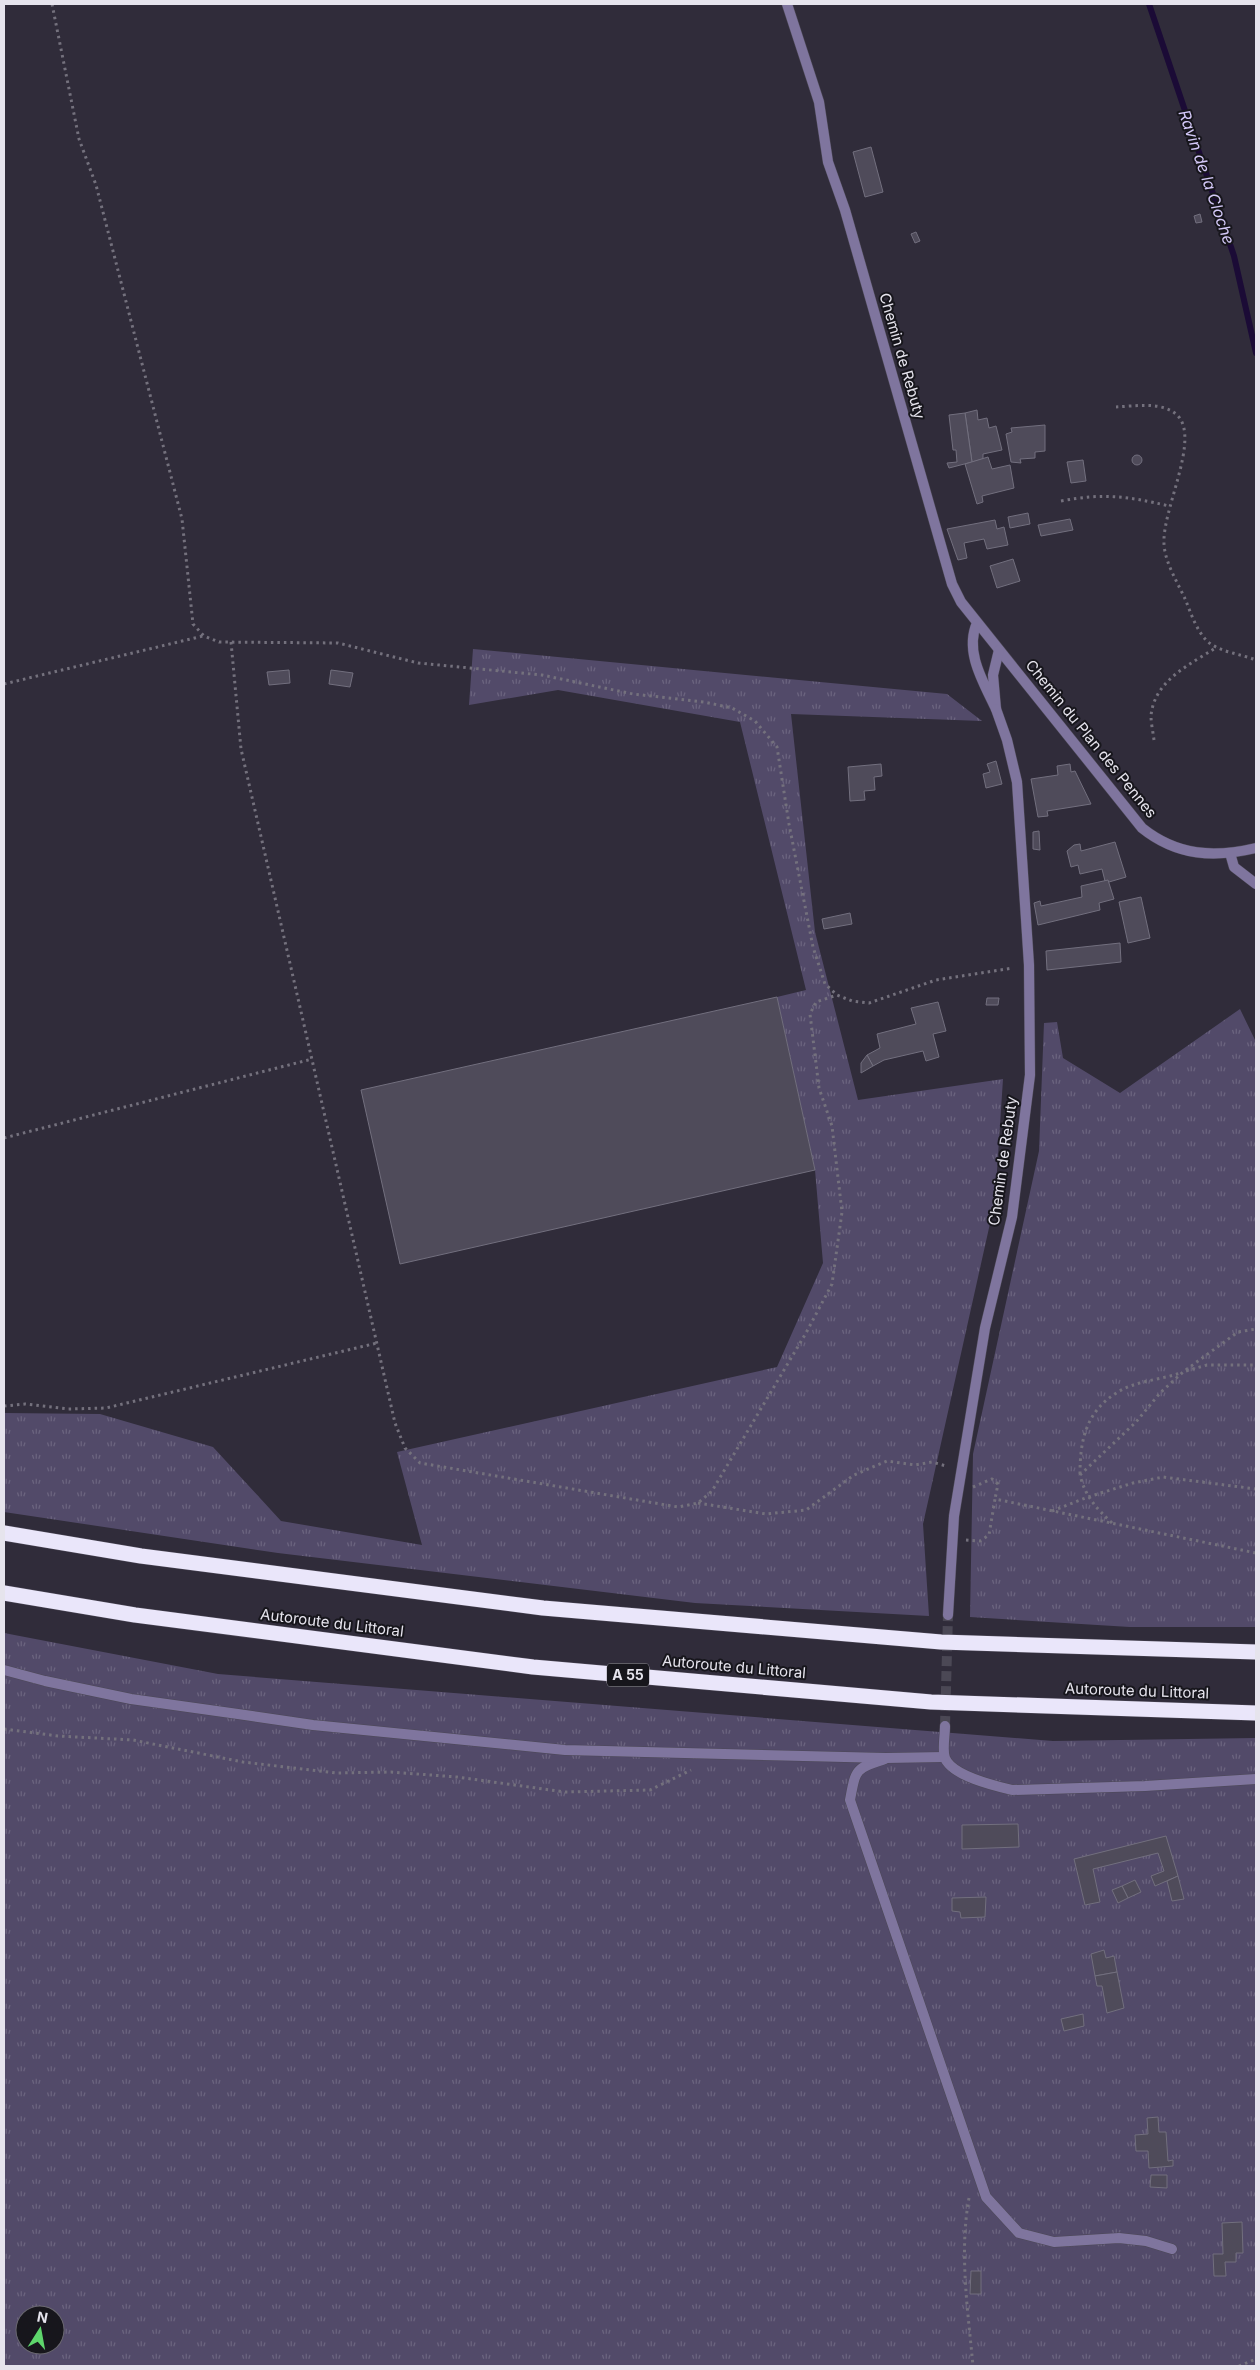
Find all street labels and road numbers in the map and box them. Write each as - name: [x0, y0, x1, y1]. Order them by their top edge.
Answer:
- street label: Chemin de Rebuty: [875, 291, 930, 422]
- street label: Chemin du Plan des Pennes: [1022, 656, 1161, 822]
- street label: Chemin de Rebuty: [984, 1094, 1021, 1227]
- street label: Autoroute du Littoral: [259, 1604, 405, 1641]
- street label: Autoroute du Littoral: [661, 1651, 807, 1682]
- road number: A 55: [607, 1664, 649, 1686]
- street label: Autoroute du Littoral: [1065, 1678, 1209, 1703]

